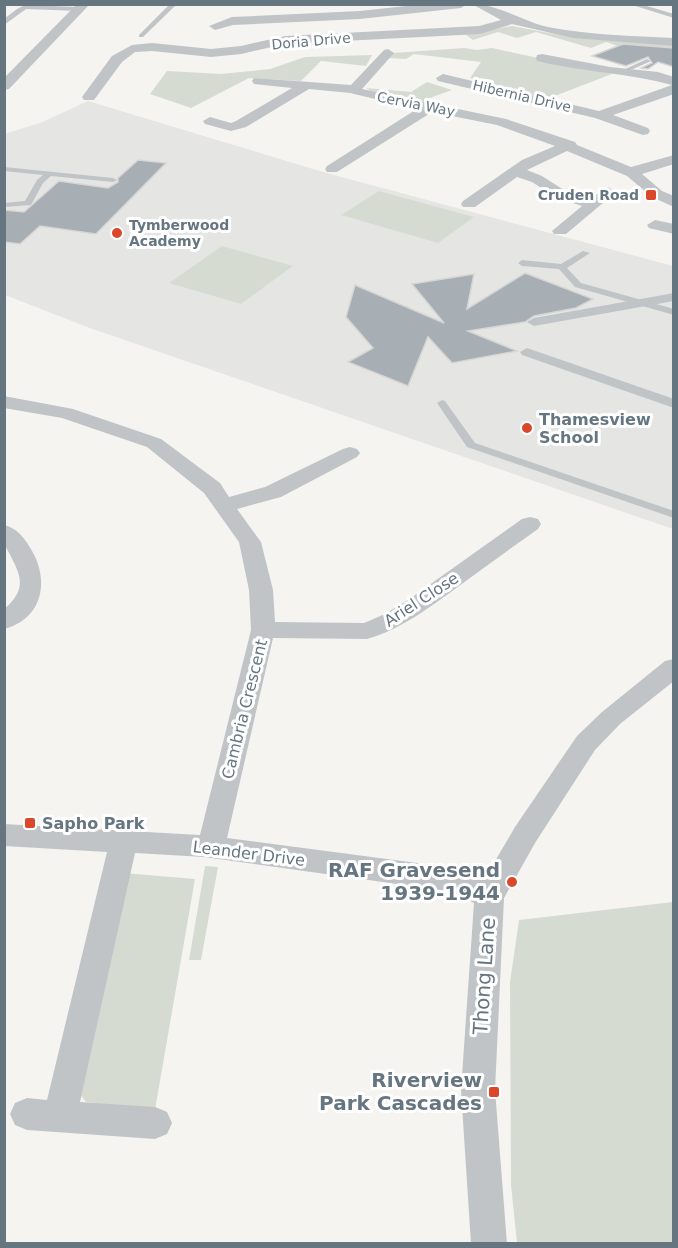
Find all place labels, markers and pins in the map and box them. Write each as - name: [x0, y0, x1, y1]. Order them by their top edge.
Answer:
- place label: Cruden Road: [538, 187, 639, 203]
- marker: Cruden Road: [644, 188, 658, 202]
- place label: Tymberwood Academy: [129, 217, 229, 249]
- marker: Tymberwood Academy: [110, 226, 124, 240]
- place label: Thamesview School: [539, 410, 651, 447]
- marker: Thamesview School: [520, 421, 534, 435]
- place label: Sapho Park: [42, 814, 145, 833]
- marker: Sapho Park: [23, 816, 37, 830]
- place label: RAF Gravesend 1939-1944: [328, 858, 500, 905]
- marker: RAF Gravesend 1939-1944: [505, 875, 519, 889]
- place label: Riverview Park Cascades: [319, 1068, 482, 1115]
- marker: Riverview Park Cascades: [487, 1085, 501, 1099]

